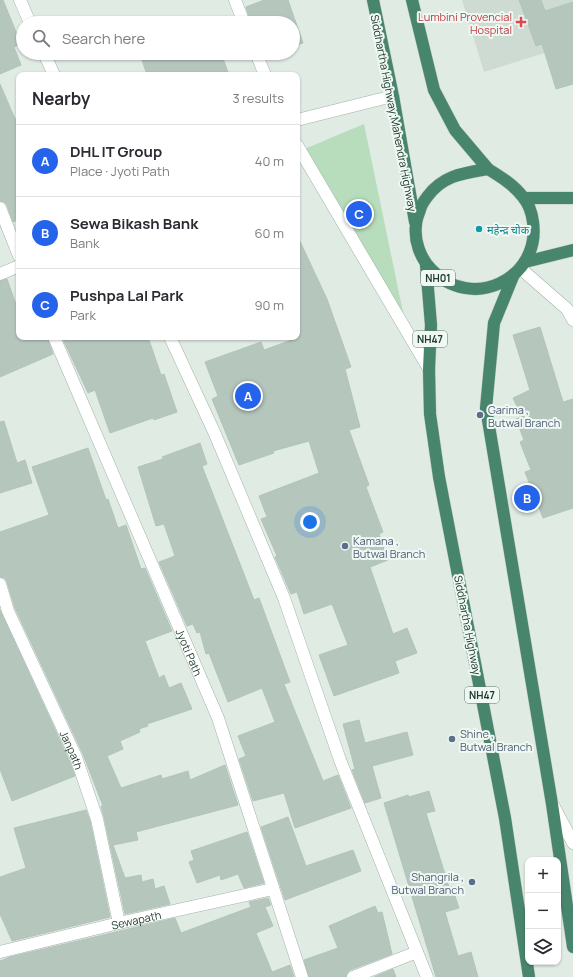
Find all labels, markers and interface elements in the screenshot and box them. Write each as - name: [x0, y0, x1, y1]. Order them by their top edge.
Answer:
- place label: Lumbini Provencial Hospital: [418, 9, 512, 37]
- street label: Siddhartha Highway;Mahendra Highway: [368, 13, 421, 213]
- search box: [16, 16, 300, 60]
- marker: Lumbini Provencial Hospital: [515, 16, 527, 28]
- icon: search: [30, 27, 52, 49]
- text: Search here: [62, 28, 145, 49]
- text: Nearby: [32, 87, 90, 110]
- text: 3 results: [232, 89, 284, 107]
- text: DHL IT Group: [70, 141, 162, 162]
- text: A: [41, 152, 49, 170]
- text: 40 m: [255, 152, 284, 170]
- text: Place · Jyoti Path: [70, 162, 170, 180]
- pin: C: [346, 199, 372, 229]
- text: Sewa Bikash Bank: [70, 213, 198, 234]
- place label: महेन्द्र चोक: [487, 222, 530, 237]
- text: B: [41, 224, 49, 242]
- text: 60 m: [254, 224, 284, 242]
- marker: महेन्द्र चोक: [474, 224, 484, 234]
- text: Bank: [70, 234, 99, 252]
- road number: NH01: [421, 270, 455, 286]
- text: Pushpa Lal Park: [70, 285, 183, 306]
- text: C: [40, 296, 50, 314]
- text: 90 m: [254, 296, 284, 314]
- text: Park: [70, 306, 96, 324]
- road number: NH47: [413, 331, 447, 347]
- pin: A: [235, 381, 261, 411]
- place label: Garima , Butwal Branch: [488, 402, 560, 430]
- marker: Garima , Butwal Branch: [475, 410, 485, 420]
- pin: B: [514, 483, 540, 513]
- your location: [300, 512, 320, 532]
- place label: Kamana , Butwal Branch: [353, 533, 425, 561]
- marker: Kamana , Butwal Branch: [340, 541, 350, 551]
- street label: Siddhartha Highway: [451, 574, 485, 676]
- street label: Jyoti Path: [173, 626, 206, 678]
- road number: NH47: [465, 687, 499, 703]
- place label: Shine , Butwal Branch: [460, 726, 532, 754]
- street label: Janpath: [57, 728, 87, 771]
- marker: Shine , Butwal Branch: [447, 734, 457, 744]
- map controls: [525, 857, 561, 965]
- button: +: [525, 857, 561, 893]
- place label: Shangrila , Butwal Branch: [392, 869, 464, 897]
- marker: Shangrila , Butwal Branch: [467, 877, 477, 887]
- button: −: [525, 893, 561, 929]
- street label: Sewapath: [110, 906, 163, 932]
- button: layers: [525, 929, 561, 965]

